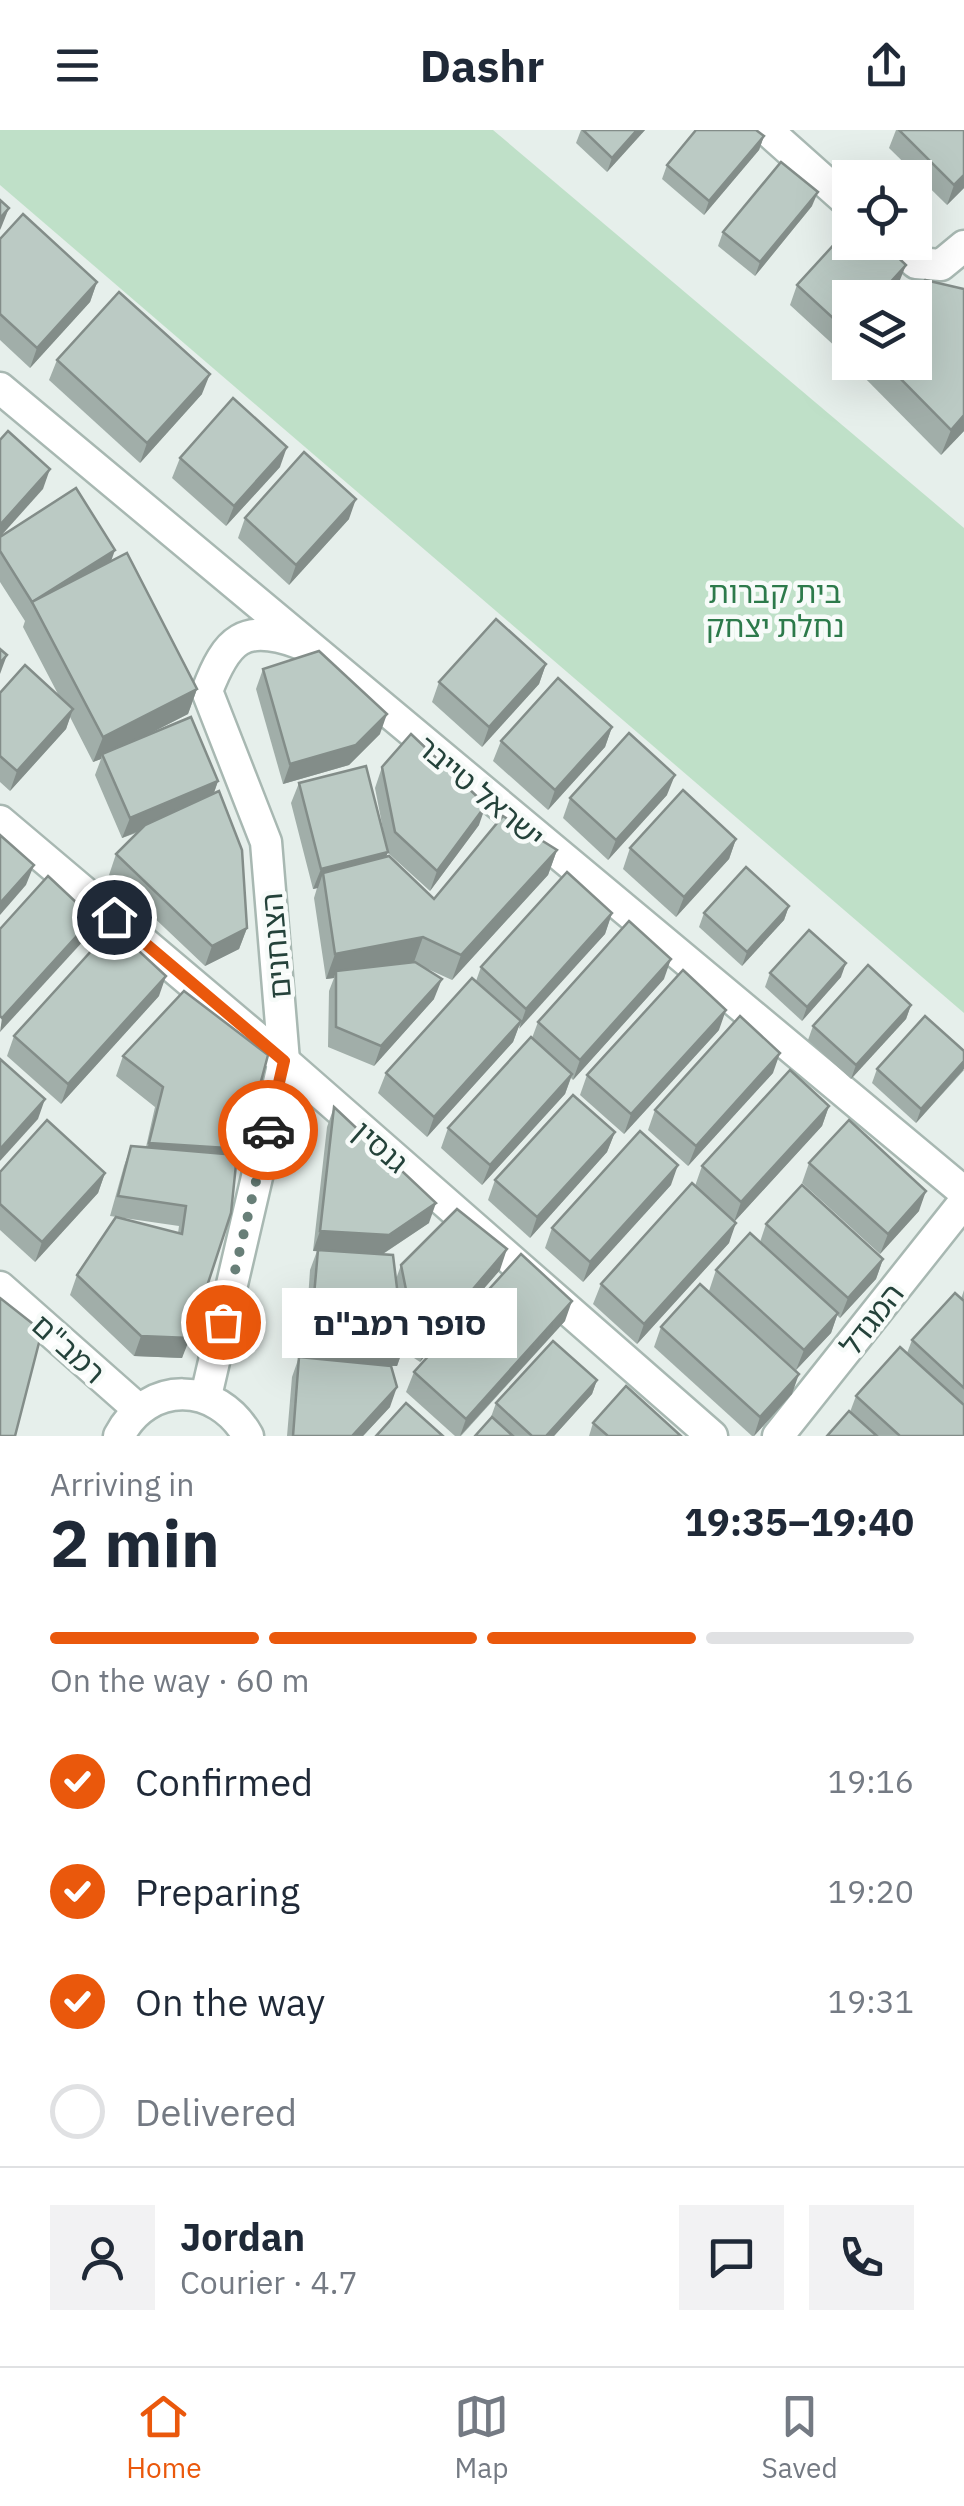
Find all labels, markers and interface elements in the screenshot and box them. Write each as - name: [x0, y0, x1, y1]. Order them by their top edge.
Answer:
- text: Dashr: [420, 36, 544, 94]
- icon: menu: [50, 38, 105, 93]
- icon: share: [859, 38, 914, 93]
- map controls: [832, 160, 932, 380]
- button: locate: [832, 160, 932, 260]
- button: layers: [832, 280, 932, 380]
- park label: בית קברות נחלת יצחק: [706, 572, 844, 645]
- street label: ישראל טייבר: [409, 726, 553, 856]
- pin: [72, 875, 157, 960]
- icon: home: [87, 890, 142, 945]
- street label: הצנחנים: [251, 891, 299, 1001]
- courier: [218, 1080, 318, 1180]
- icon: car: [241, 1103, 296, 1158]
- street label: גנסין: [345, 1111, 417, 1181]
- street label: המגדל: [830, 1275, 912, 1363]
- pin: [181, 1280, 266, 1365]
- callout: סופר רמב"ם: [283, 1287, 518, 1357]
- icon: bag: [196, 1295, 251, 1350]
- text: סופר רמב"ם: [313, 1302, 486, 1344]
- street label: רמב"ם: [24, 1305, 114, 1391]
- text: Arriving in: [50, 1463, 195, 1505]
- text: 19:35–19:40: [684, 1497, 914, 1546]
- text: 2 min: [50, 1500, 220, 1585]
- text: On the way · 60 m: [50, 1659, 310, 1701]
- icon: check: [50, 1754, 105, 1809]
- text: Confirmed: [135, 1757, 313, 1806]
- text: 19:16: [828, 1760, 914, 1802]
- icon: check: [50, 1864, 105, 1919]
- text: Preparing: [135, 1867, 300, 1916]
- text: 19:20: [828, 1870, 914, 1912]
- icon: check: [50, 1974, 105, 2029]
- text: On the way: [135, 1977, 325, 2026]
- text: 19:31: [828, 1980, 914, 2022]
- text: Delivered: [135, 2087, 297, 2136]
- button: person: [50, 2205, 155, 2310]
- button: chat: [679, 2205, 784, 2310]
- button: phone: [809, 2205, 914, 2310]
- text: Jordan: [180, 2212, 305, 2261]
- text: Courier · 4.7: [180, 2261, 358, 2303]
- tab: Home: [126, 2389, 202, 2486]
- tab: Map: [454, 2389, 509, 2486]
- tab: Saved: [762, 2389, 838, 2486]

